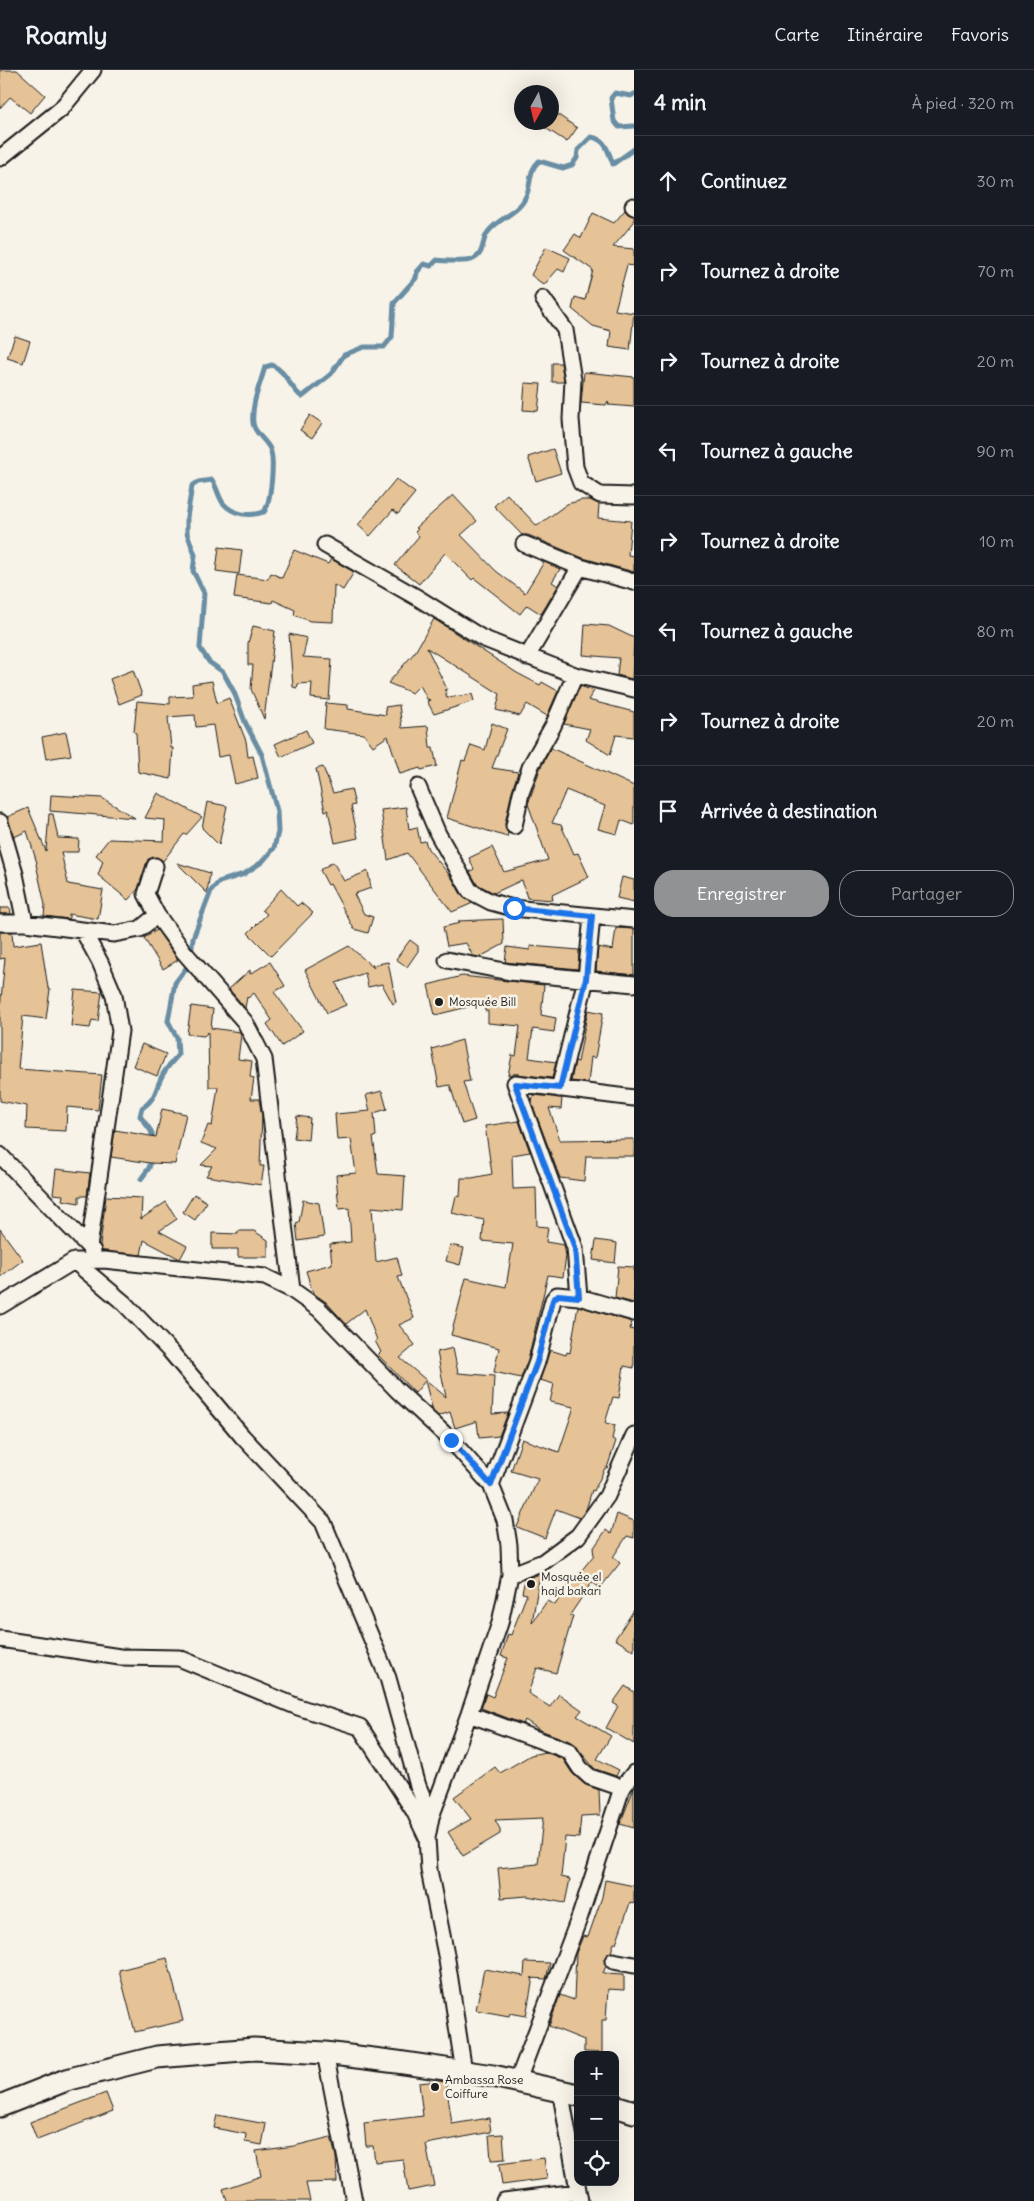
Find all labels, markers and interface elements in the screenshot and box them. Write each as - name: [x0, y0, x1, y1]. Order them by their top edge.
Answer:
- text: Roamly: [25, 20, 107, 50]
- text: Carte: [774, 23, 819, 46]
- text: Itinéraire: [847, 23, 923, 46]
- text: Favoris: [951, 23, 1009, 46]
- north arrow: [514, 85, 559, 130]
- text: 4 min: [654, 89, 706, 116]
- text: À pied · 320 m: [912, 93, 1014, 113]
- icon: ahead: [654, 167, 682, 195]
- text: Continuez: [701, 169, 787, 193]
- text: 30 m: [977, 171, 1014, 191]
- icon: right: [654, 257, 682, 285]
- text: Tournez à droite: [701, 259, 840, 283]
- text: 70 m: [978, 261, 1014, 281]
- icon: right: [654, 347, 682, 375]
- text: Tournez à droite: [701, 349, 840, 373]
- text: 20 m: [977, 351, 1014, 371]
- icon: left: [654, 437, 682, 465]
- text: Tournez à gauche: [701, 439, 853, 463]
- text: 90 m: [976, 441, 1014, 461]
- icon: right: [654, 527, 682, 555]
- text: Tournez à droite: [701, 529, 840, 553]
- text: 10 m: [979, 531, 1014, 551]
- icon: left: [654, 617, 682, 645]
- text: Tournez à gauche: [701, 619, 853, 643]
- text: 80 m: [976, 621, 1014, 641]
- icon: right: [654, 707, 682, 735]
- text: Tournez à droite: [701, 709, 840, 733]
- text: 20 m: [977, 711, 1014, 731]
- icon: arrive: [654, 797, 682, 825]
- text: Arrivée à destination: [701, 799, 877, 823]
- button: Enregistrer: [654, 870, 829, 917]
- button: Partager: [839, 870, 1014, 917]
- route start: [503, 897, 526, 920]
- place label: Mosquée Bill: [449, 994, 516, 1009]
- marker: Mosquée Bill: [433, 996, 445, 1008]
- route end: [440, 1429, 463, 1452]
- place label: Mosquée el hajd bakari: [541, 1569, 601, 1598]
- marker: Mosquée el hajd bakari: [525, 1578, 537, 1590]
- map controls: [574, 2051, 619, 2186]
- button: +: [574, 2051, 619, 2096]
- place label: Ambassa Rose Coiffure: [445, 2072, 524, 2101]
- marker: Ambassa Rose Coiffure: [429, 2081, 441, 2093]
- button: −: [574, 2096, 619, 2141]
- button: locate: [574, 2141, 619, 2186]

